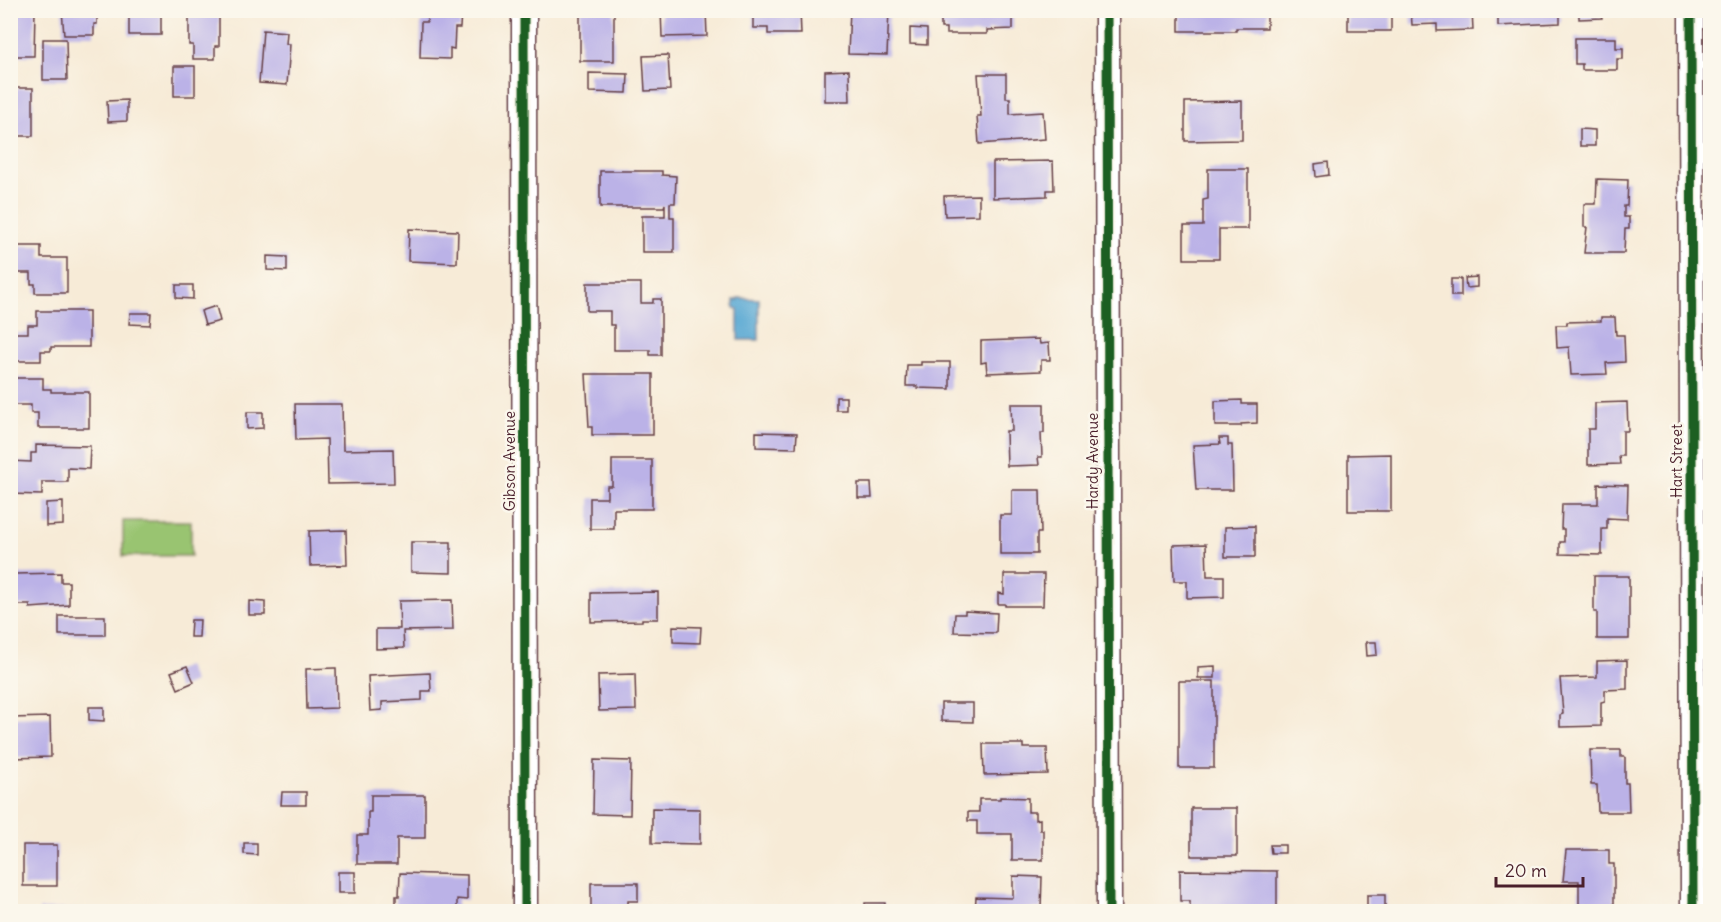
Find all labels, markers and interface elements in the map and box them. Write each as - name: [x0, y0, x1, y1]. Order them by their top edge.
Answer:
- street label: Gibson Avenue: [500, 411, 519, 511]
- street label: Hardy Avenue: [1083, 413, 1102, 509]
- street label: Hart Street: [1667, 424, 1686, 498]
- scale bar: [1496, 850, 1583, 888]
- text: 20 m: [1505, 859, 1547, 882]

